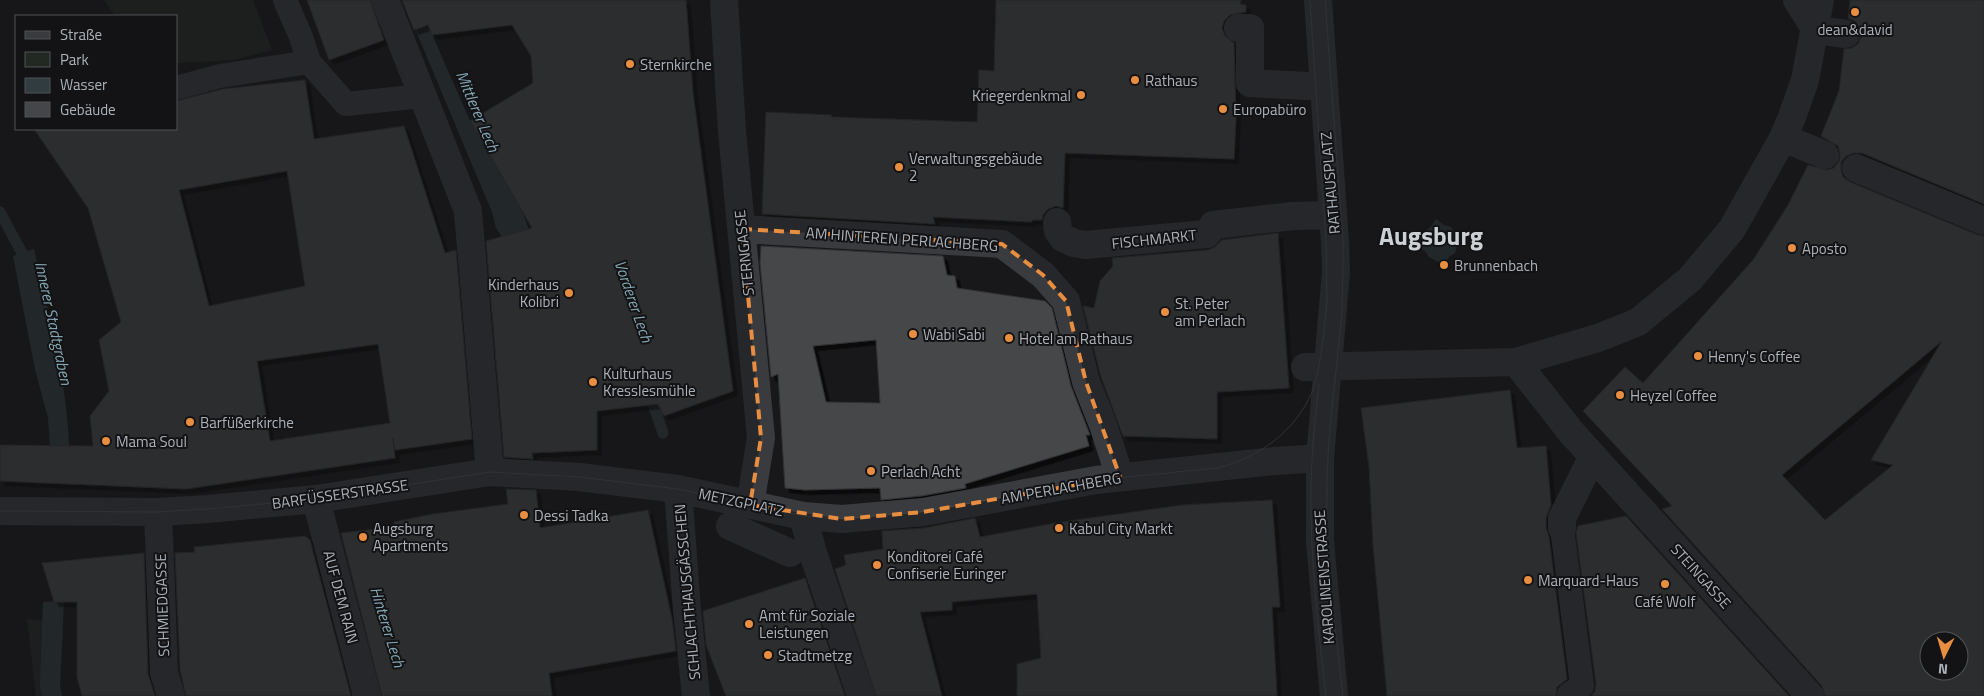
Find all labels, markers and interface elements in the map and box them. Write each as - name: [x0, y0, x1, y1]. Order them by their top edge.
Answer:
- marker: dean&david: [1849, 6, 1861, 18]
- legend: [15, 15, 178, 130]
- place label: dean&david: [1817, 18, 1893, 41]
- text: Straße: [60, 23, 102, 46]
- text: Park: [60, 48, 89, 71]
- place label: Sternkirche: [640, 53, 712, 76]
- marker: Sternkirche: [624, 58, 636, 70]
- water label: Mittlerer Lech: [450, 67, 506, 156]
- place label: Rathaus: [1145, 69, 1198, 92]
- text: Wasser: [60, 73, 107, 96]
- marker: Rathaus: [1129, 74, 1141, 86]
- place label: Kriegerdenkmal: [972, 84, 1071, 107]
- marker: Kriegerdenkmal: [1075, 89, 1087, 101]
- text: Gebäude: [60, 98, 116, 121]
- place label: Europabüro: [1233, 98, 1306, 121]
- marker: Europabüro: [1217, 103, 1229, 115]
- street label: RATHAUSPLATZ: [1314, 131, 1346, 235]
- place label: Verwaltungsgebäude 2: [909, 147, 1042, 187]
- marker: Verwaltungsgebäude 2: [893, 161, 905, 173]
- street label: STERNGASSE: [728, 209, 760, 297]
- district label: Augsburg: [1379, 217, 1483, 255]
- street label: AM HINTEREN PERLACHBERG: [805, 221, 999, 257]
- street label: FISCHMARKT: [1110, 223, 1198, 255]
- place label: Aposto: [1802, 237, 1847, 260]
- marker: Aposto: [1786, 242, 1798, 254]
- place label: Brunnenbach: [1454, 254, 1538, 277]
- water label: Vorderer Lech: [609, 257, 660, 346]
- water label: Innerer Stadtgraben: [29, 259, 79, 388]
- marker: Brunnenbach: [1438, 259, 1450, 271]
- place label: Kinderhaus Kolibri: [488, 273, 559, 313]
- marker: Kinderhaus Kolibri: [563, 287, 575, 299]
- place label: St. Peter am Perlach: [1175, 292, 1246, 332]
- marker: St. Peter am Perlach: [1159, 306, 1171, 318]
- place label: Wabi Sabi: [923, 323, 985, 346]
- place label: Hotel am Rathaus: [1019, 327, 1132, 350]
- marker: Wabi Sabi: [907, 328, 919, 340]
- marker: Hotel am Rathaus: [1003, 332, 1015, 344]
- place label: Henry's Coffee: [1708, 345, 1800, 368]
- marker: Henry's Coffee: [1692, 350, 1704, 362]
- place label: Kulturhaus Kresslesmühle: [603, 362, 696, 402]
- marker: Kulturhaus Kresslesmühle: [587, 376, 599, 388]
- place label: Heyzel Coffee: [1630, 384, 1717, 407]
- marker: Heyzel Coffee: [1614, 389, 1626, 401]
- place label: Barfüßerkirche: [200, 411, 294, 434]
- marker: Barfüßerkirche: [184, 416, 196, 428]
- place label: Mama Soul: [116, 430, 187, 453]
- marker: Mama Soul: [100, 435, 112, 447]
- place label: Perlach Acht: [881, 460, 961, 483]
- marker: Perlach Acht: [865, 465, 877, 477]
- street label: AM PERLACHBERG: [999, 466, 1123, 510]
- street label: BARFÜSSERSTRASSE: [270, 473, 410, 515]
- street label: METZGPLATZ: [696, 482, 786, 522]
- street label: SCHLACHTHAUSGÄSSCHEN: [668, 503, 706, 681]
- place label: Dessi Tadka: [534, 504, 609, 527]
- marker: Dessi Tadka: [518, 509, 530, 521]
- street label: KAROLINENSTRASSE: [1308, 509, 1340, 645]
- place label: Augsburg Apartments: [373, 517, 448, 557]
- place label: Kabul City Markt: [1069, 517, 1173, 540]
- marker: Kabul City Markt: [1053, 522, 1065, 534]
- marker: Augsburg Apartments: [357, 531, 369, 543]
- street label: STEINGASSE: [1665, 538, 1737, 614]
- place label: Konditorei Café Confiserie Euringer: [887, 545, 1006, 585]
- street label: AUF DEM RAIN: [318, 548, 364, 646]
- street label: SCHMIEDGASSE: [149, 553, 175, 657]
- marker: Konditorei Café Confiserie Euringer: [871, 559, 883, 571]
- place label: Marquard-Haus: [1538, 569, 1639, 592]
- marker: Marquard-Haus: [1522, 574, 1534, 586]
- marker: Café Wolf: [1659, 578, 1671, 590]
- water label: Hinterer Lech: [364, 584, 412, 671]
- place label: Café Wolf: [1635, 590, 1695, 613]
- place label: Amt für Soziale Leistungen: [759, 604, 855, 644]
- marker: Amt für Soziale Leistungen: [743, 618, 755, 630]
- north arrow: [1919, 631, 1969, 681]
- place label: Stadtmetzg: [778, 644, 852, 667]
- marker: Stadtmetzg: [762, 649, 774, 661]
- text: N: [1937, 659, 1949, 680]

